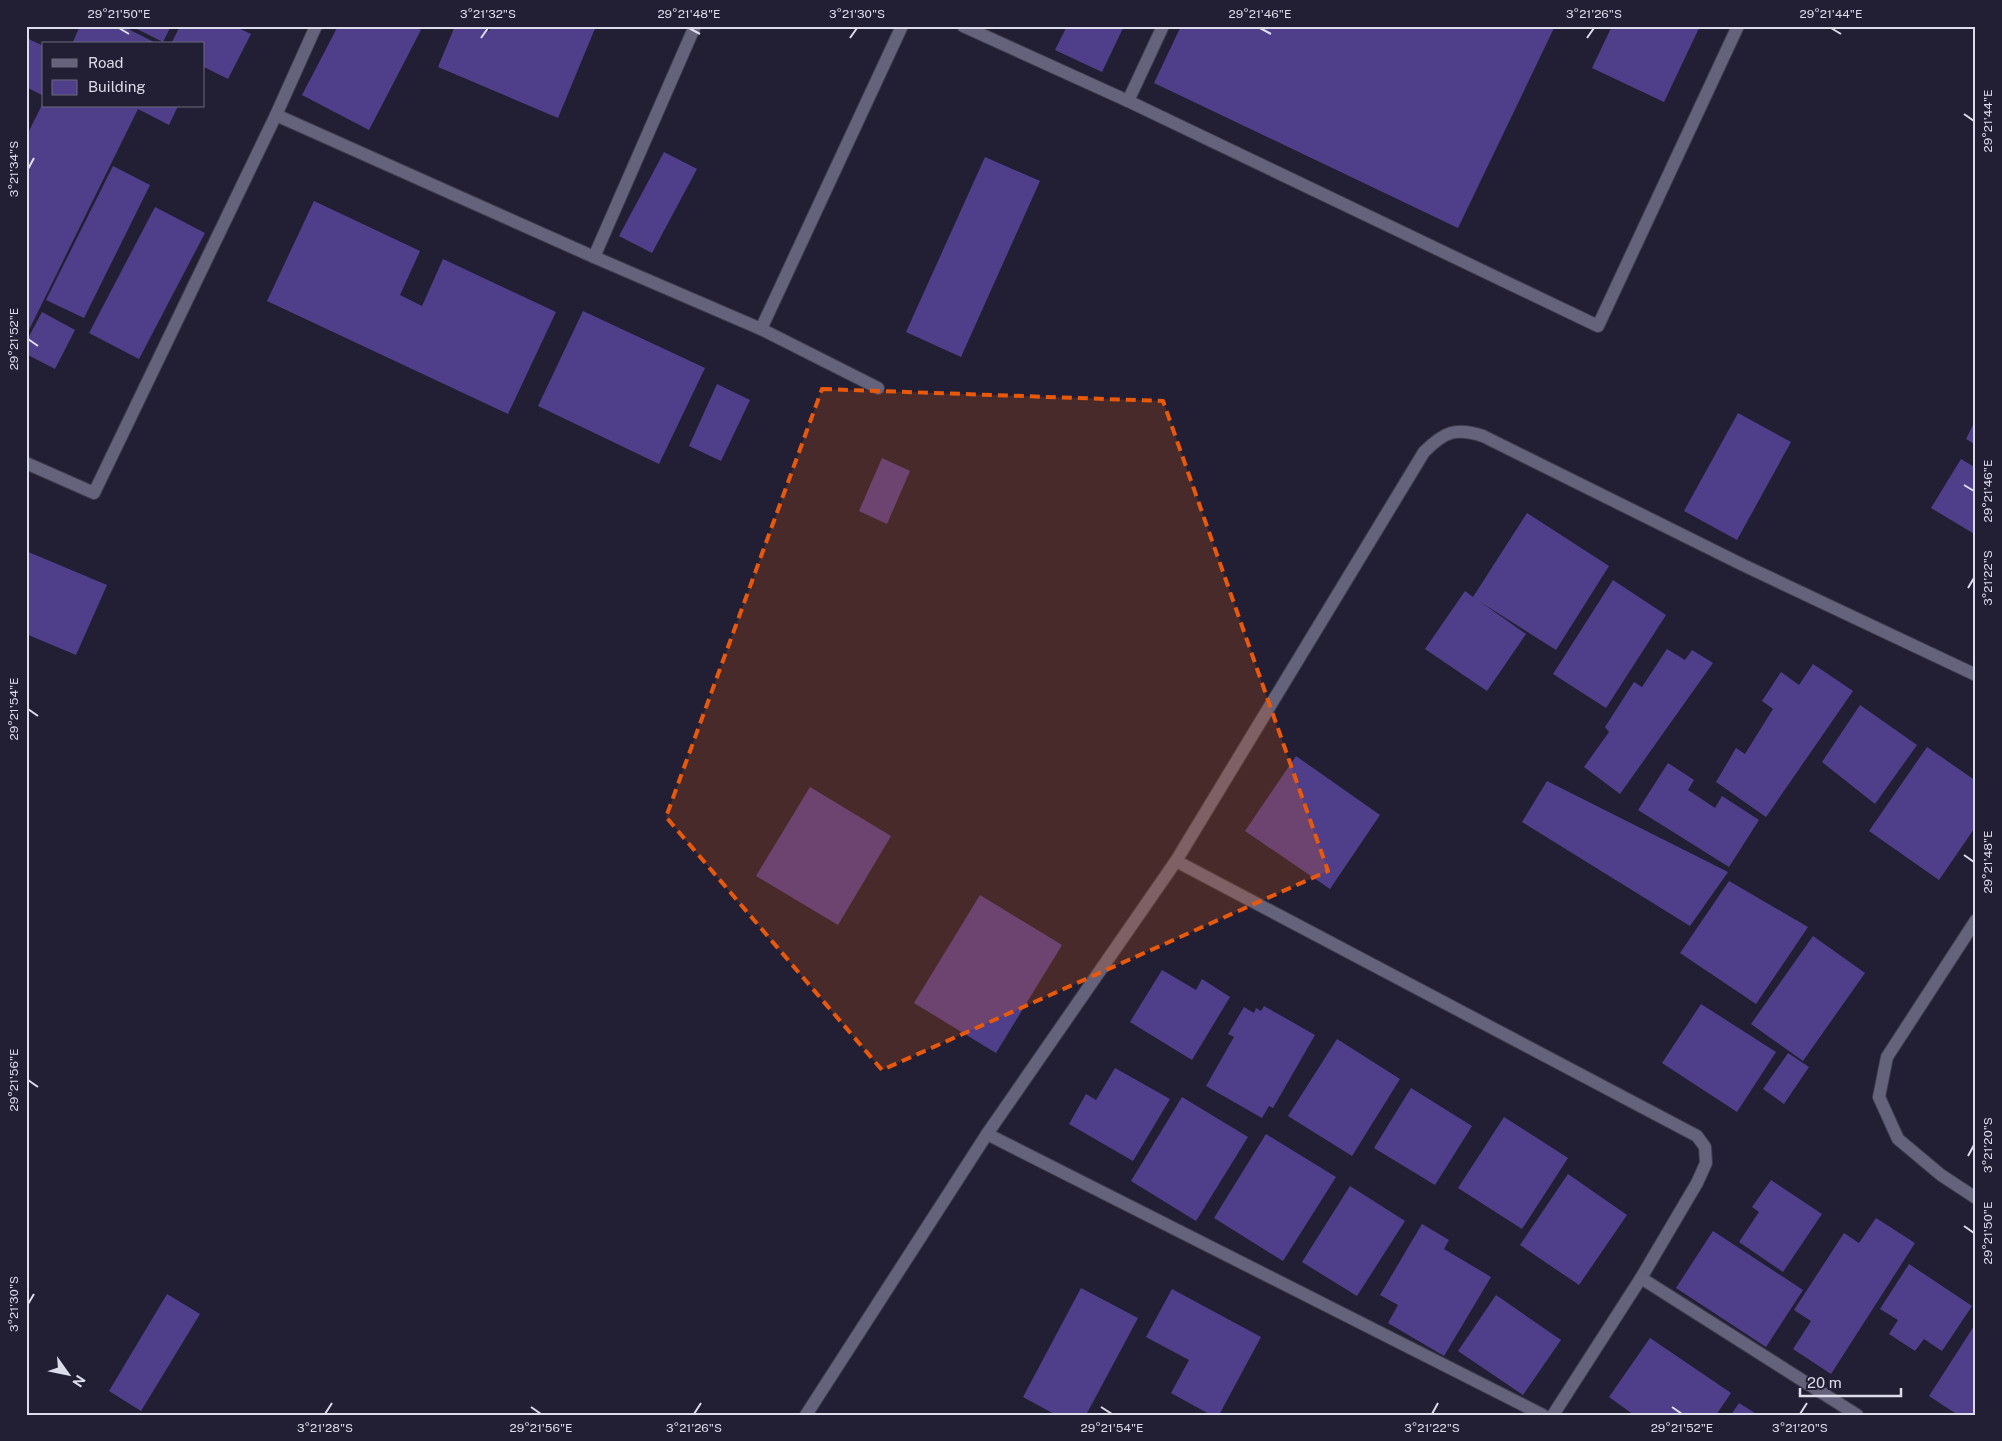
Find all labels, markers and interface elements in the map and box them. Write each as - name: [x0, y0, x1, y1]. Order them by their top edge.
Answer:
- text: 29°21'50"E: [88, 7, 150, 21]
- text: 3°21'32"S: [460, 7, 516, 21]
- text: 29°21'48"E: [657, 7, 721, 21]
- text: 3°21'30"S: [829, 7, 885, 21]
- text: 29°21'46"E: [1229, 7, 1291, 21]
- text: 3°21'26"S: [1566, 7, 1622, 21]
- text: 29°21'44"E: [1800, 7, 1862, 21]
- legend: [42, 42, 205, 108]
- text: Road: [88, 54, 124, 71]
- text: Building: [88, 78, 146, 95]
- text: 29°21'44"E: [1981, 90, 1995, 152]
- text: 3°21'34"S: [7, 141, 21, 197]
- text: 29°21'52"E: [7, 308, 21, 370]
- text: 29°21'46"E: [1981, 460, 1995, 522]
- text: 3°21'22"S: [1981, 550, 1995, 606]
- text: 29°21'54"E: [7, 678, 21, 741]
- text: 29°21'48"E: [1981, 830, 1995, 894]
- text: 29°21'56"E: [7, 1049, 21, 1111]
- text: 3°21'20"S: [1981, 1117, 1995, 1173]
- text: 29°21'50"E: [1981, 1202, 1995, 1264]
- text: 3°21'30"S: [7, 1276, 21, 1332]
- north arrow: [42, 1348, 92, 1398]
- scale bar: [1800, 1366, 1901, 1398]
- text: N: [69, 1372, 89, 1390]
- text: 20 m: [1807, 1374, 1842, 1391]
- text: 3°21'28"S: [297, 1421, 353, 1435]
- text: 29°21'56"E: [510, 1421, 572, 1435]
- text: 3°21'26"S: [666, 1421, 722, 1435]
- text: 29°21'54"E: [1081, 1421, 1144, 1435]
- text: 3°21'22"S: [1404, 1421, 1460, 1435]
- text: 29°21'52"E: [1651, 1421, 1713, 1435]
- text: 3°21'20"S: [1772, 1421, 1828, 1435]

